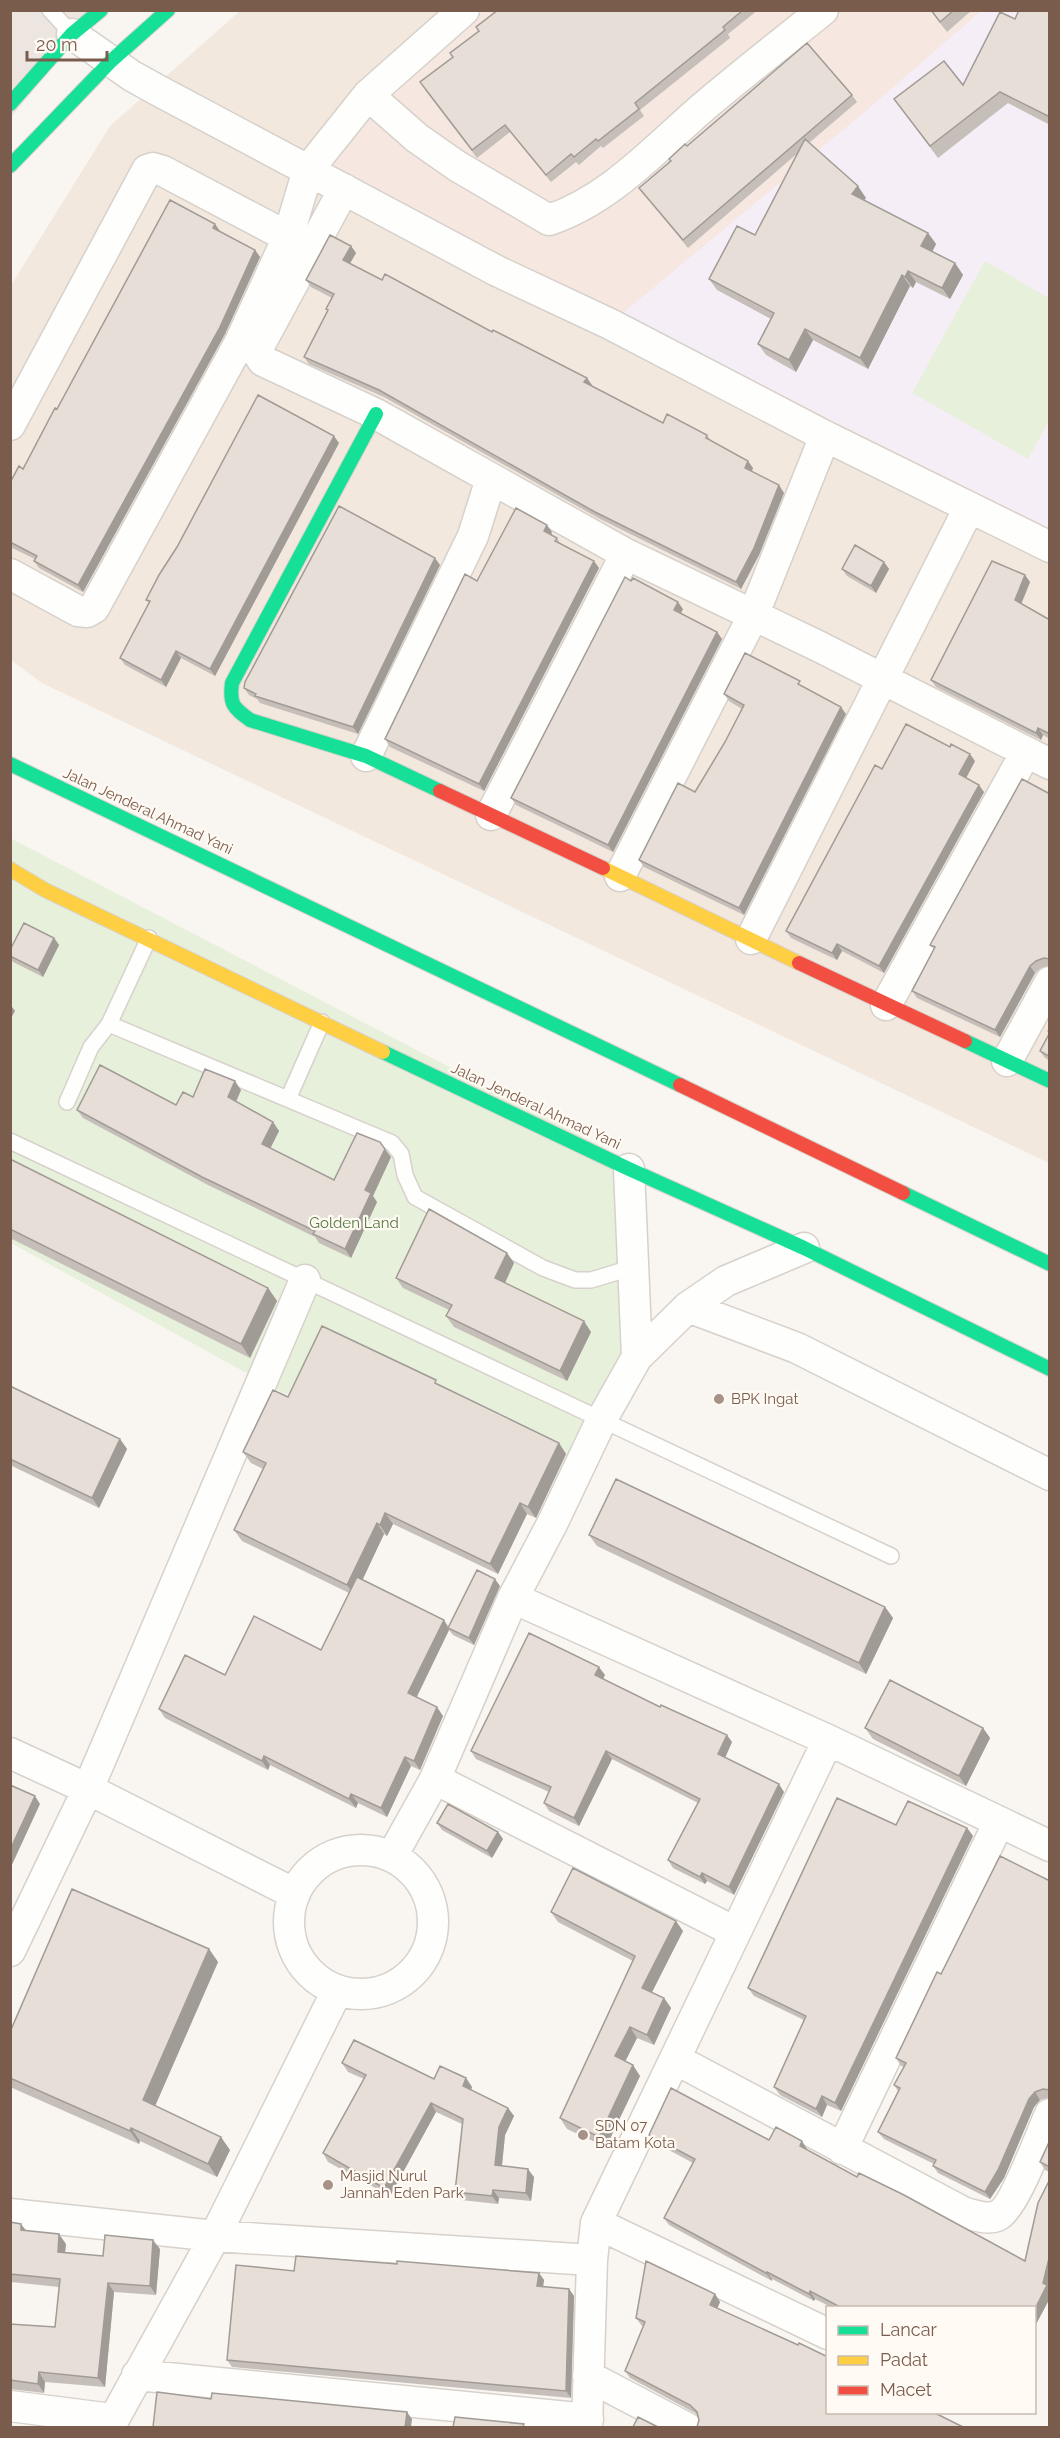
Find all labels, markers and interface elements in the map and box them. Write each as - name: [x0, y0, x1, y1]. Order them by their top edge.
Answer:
- scale bar: [27, 24, 106, 62]
- text: 20 m: [36, 34, 78, 55]
- street label: Jalan Jenderal Ahmad Yani: [60, 764, 236, 858]
- street label: Jalan Jenderal Ahmad Yani: [448, 1059, 624, 1153]
- park label: Golden Land: [309, 1214, 399, 1232]
- place label: BPK Ingat: [731, 1390, 799, 1408]
- marker: BPK Ingat: [712, 1392, 726, 1406]
- place label: SDN 07 Batam Kota: [595, 2117, 675, 2152]
- marker: SDN 07 Batam Kota: [576, 2128, 590, 2142]
- place label: Masjid Nurul Jannah Eden Park: [340, 2167, 464, 2202]
- marker: Masjid Nurul Jannah Eden Park: [321, 2178, 335, 2192]
- legend: [826, 2306, 1036, 2414]
- text: Lancar: [880, 2319, 937, 2340]
- text: Padat: [880, 2349, 928, 2370]
- text: Macet: [880, 2379, 932, 2400]

